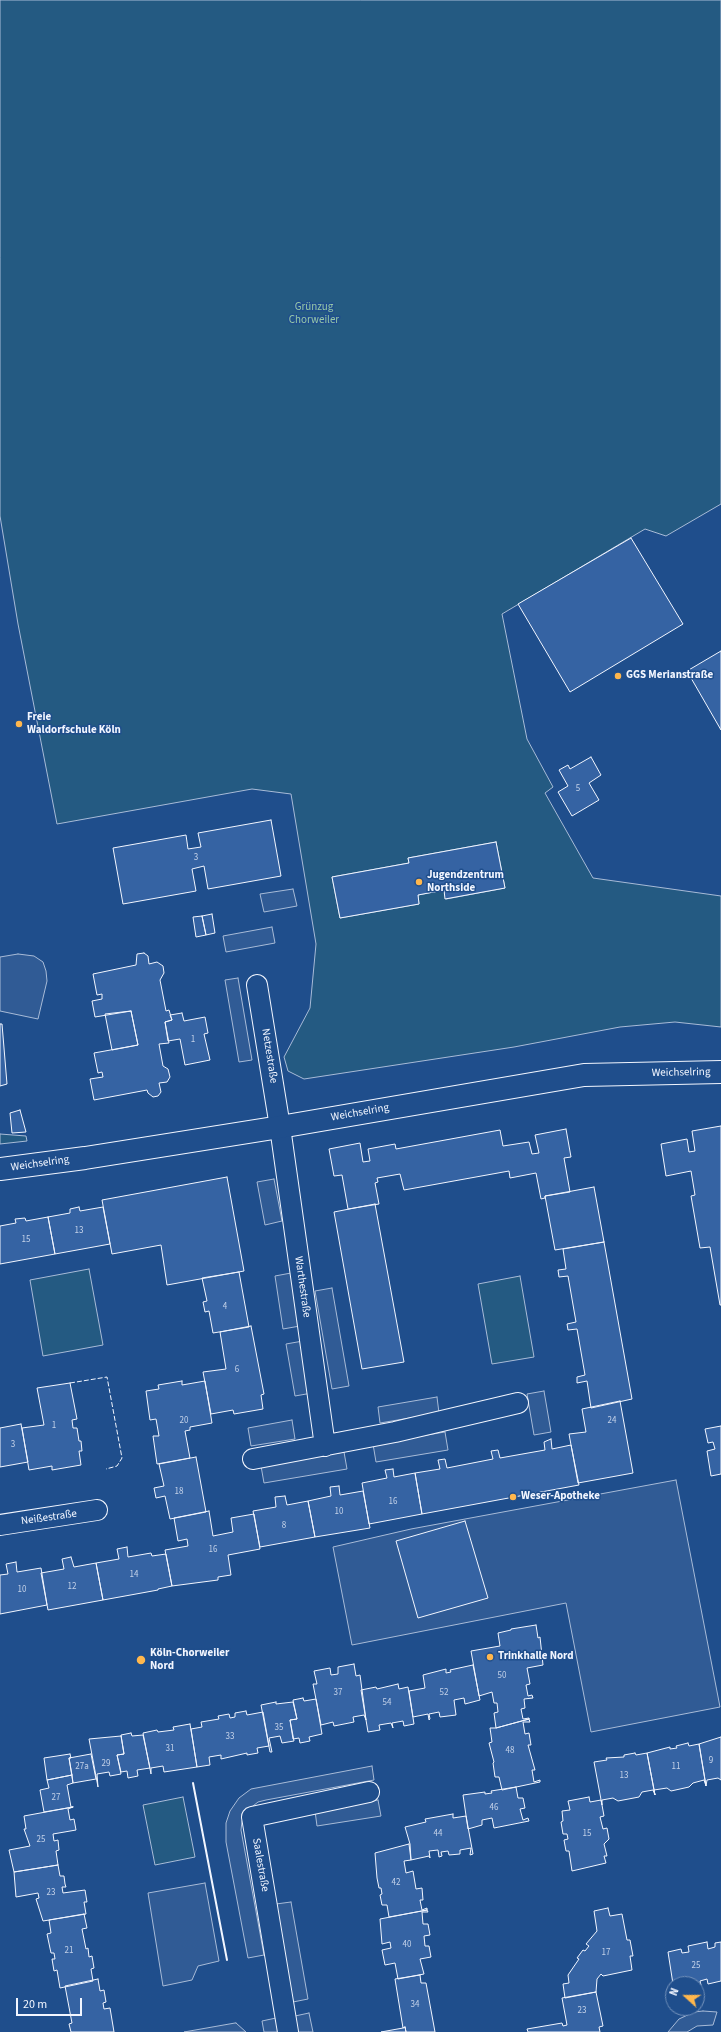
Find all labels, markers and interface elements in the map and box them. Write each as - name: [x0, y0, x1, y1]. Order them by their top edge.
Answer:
- park label: Grünzug Chorweiler: [289, 301, 339, 327]
- place label: GGS Merianstraße: [626, 669, 713, 683]
- marker: GGS Merianstraße: [613, 671, 623, 681]
- place label: Freie Waldorfschule Köln: [27, 711, 121, 737]
- marker: Freie Waldorfschule Köln: [14, 719, 24, 729]
- house number: 5: [576, 784, 580, 794]
- house number: 3: [194, 853, 198, 863]
- place label: Jugendzentrum Northside: [427, 869, 504, 895]
- marker: Jugendzentrum Northside: [414, 877, 424, 887]
- street label: Netzestraße: [258, 1028, 280, 1084]
- house number: 1: [191, 1035, 195, 1045]
- street label: Weichselring: [652, 1066, 710, 1080]
- street label: Weichselring: [330, 1101, 390, 1125]
- street label: Weichselring: [10, 1153, 70, 1175]
- house number: 13: [75, 1226, 83, 1236]
- house number: 15: [22, 1235, 30, 1245]
- street label: Warthestraße: [291, 1255, 313, 1319]
- house number: 4: [223, 1302, 227, 1312]
- house number: 6: [235, 1365, 239, 1375]
- house number: 20: [180, 1416, 188, 1426]
- house number: 24: [608, 1416, 616, 1426]
- house number: 1: [52, 1421, 56, 1431]
- house number: 3: [11, 1440, 15, 1450]
- house number: 18: [175, 1487, 183, 1497]
- place label: Weser-Apotheke: [521, 1490, 600, 1504]
- marker: Weser-Apotheke: [508, 1492, 518, 1502]
- house number: 16: [389, 1497, 397, 1507]
- house number: 10: [335, 1507, 343, 1517]
- street label: Neißestraße: [20, 1508, 78, 1528]
- house number: 8: [282, 1521, 286, 1531]
- house number: 16: [209, 1545, 217, 1555]
- house number: 14: [130, 1570, 138, 1580]
- house number: 12: [68, 1582, 76, 1592]
- house number: 10: [18, 1585, 26, 1595]
- place label: Köln-Chorweiler Nord: [150, 1647, 229, 1673]
- place label: Trinkhalle Nord: [498, 1650, 574, 1664]
- marker: Trinkhalle Nord: [485, 1652, 495, 1662]
- marker: Köln-Chorweiler Nord: [135, 1654, 147, 1666]
- house number: 50: [498, 1671, 506, 1681]
- house number: 37: [334, 1688, 342, 1698]
- house number: 52: [440, 1688, 448, 1698]
- house number: 54: [383, 1698, 391, 1708]
- house number: 35: [275, 1723, 283, 1733]
- house number: 33: [226, 1732, 234, 1742]
- house number: 31: [166, 1744, 174, 1754]
- house number: 48: [506, 1746, 514, 1756]
- house number: 9: [709, 1756, 713, 1766]
- house number: 29: [102, 1759, 110, 1769]
- house number: 27a: [75, 1762, 89, 1772]
- house number: 11: [672, 1762, 680, 1772]
- house number: 13: [620, 1771, 628, 1781]
- house number: 27: [52, 1793, 60, 1803]
- house number: 46: [490, 1803, 498, 1813]
- house number: 44: [434, 1829, 442, 1839]
- house number: 15: [583, 1829, 591, 1839]
- house number: 25: [37, 1835, 45, 1845]
- street label: Saalestraße: [249, 1837, 271, 1893]
- house number: 42: [392, 1878, 400, 1888]
- house number: 23: [47, 1888, 55, 1898]
- house number: 40: [403, 1940, 411, 1950]
- house number: 21: [65, 1946, 73, 1956]
- house number: 17: [602, 1948, 610, 1958]
- house number: 25: [692, 1961, 700, 1971]
- north arrow: [665, 1976, 705, 2016]
- text: N: [666, 1986, 683, 1998]
- scale bar: [18, 1990, 84, 2016]
- text: 20 m: [23, 1996, 47, 2013]
- house number: 34: [411, 2000, 419, 2010]
- house number: 23: [578, 2006, 586, 2016]

